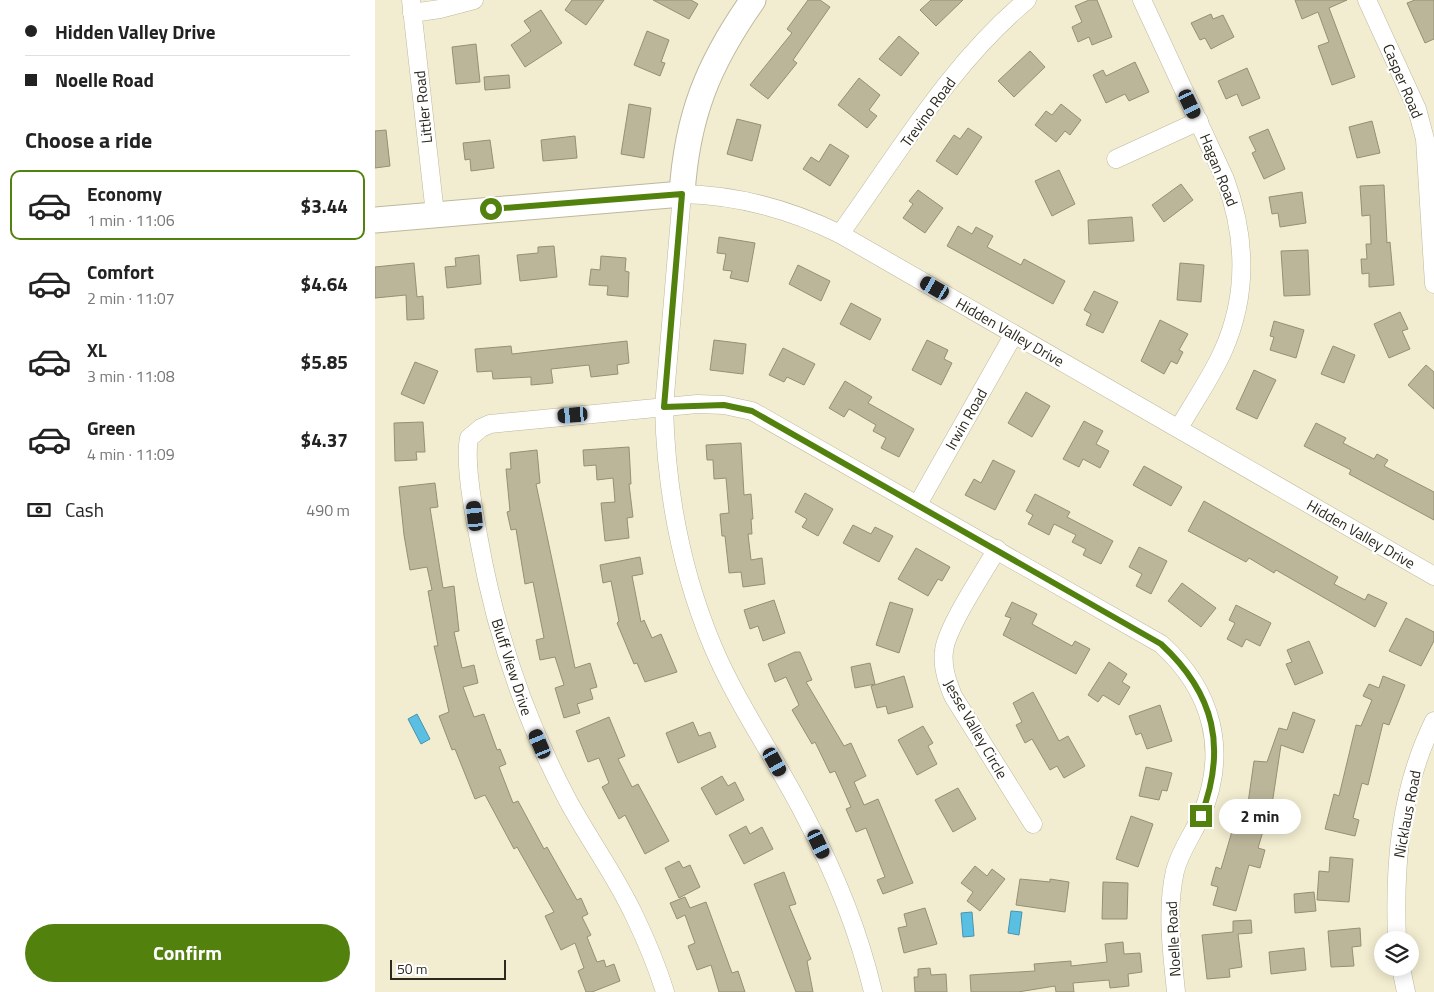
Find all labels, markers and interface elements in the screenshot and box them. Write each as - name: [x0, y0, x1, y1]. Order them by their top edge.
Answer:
- text: Hidden Valley Drive: [55, 17, 215, 46]
- street label: Casper Road: [1377, 40, 1429, 122]
- text: Noelle Road: [55, 65, 154, 94]
- street label: Littler Road: [408, 69, 438, 145]
- street label: Trevino Road: [895, 72, 961, 152]
- car: [1176, 87, 1203, 121]
- text: Choose a ride: [25, 123, 152, 157]
- street label: Hagan Road: [1194, 130, 1244, 210]
- text: Economy: [87, 179, 162, 208]
- icon: car: [27, 183, 72, 228]
- text: $3.44: [301, 191, 348, 220]
- route start: [480, 198, 502, 220]
- text: 1 min · 11:06: [87, 208, 175, 232]
- text: Comfort: [87, 257, 154, 286]
- icon: car: [27, 261, 72, 306]
- text: $4.64: [301, 269, 348, 298]
- car: [918, 274, 951, 302]
- text: 2 min · 11:07: [87, 286, 175, 310]
- street label: Hidden Valley Drive: [952, 292, 1068, 372]
- text: XL: [87, 335, 107, 364]
- icon: car: [27, 339, 72, 384]
- text: $5.85: [301, 347, 348, 376]
- text: 3 min · 11:08: [87, 364, 175, 388]
- street label: Irwin Road: [939, 384, 993, 454]
- car: [557, 406, 588, 424]
- text: Green: [87, 413, 136, 442]
- icon: car: [27, 417, 72, 462]
- text: $4.37: [301, 425, 348, 454]
- text: 4 min · 11:09: [87, 442, 175, 466]
- street label: Hidden Valley Drive: [1303, 494, 1419, 574]
- text: Cash: [65, 495, 104, 524]
- icon: cash: [25, 496, 53, 524]
- text: 490 m: [306, 498, 350, 522]
- car: [465, 500, 484, 532]
- street label: Bluff View Drive: [485, 615, 539, 719]
- street label: Jesse Valley Circle: [938, 675, 1014, 783]
- car: [527, 727, 552, 761]
- car: [761, 745, 788, 779]
- street label: Nicklaus Road: [1387, 768, 1427, 860]
- callout: 2 min: [1219, 798, 1301, 834]
- text: 2 min: [1241, 804, 1279, 828]
- route end: [1190, 805, 1212, 827]
- car: [805, 827, 832, 861]
- street label: Noelle Road: [1160, 901, 1186, 977]
- button: Confirm: [25, 924, 350, 982]
- map controls: [1374, 931, 1419, 976]
- button: layers: [1374, 931, 1419, 976]
- scale bar: [390, 957, 506, 980]
- text: 50 m: [397, 958, 427, 979]

